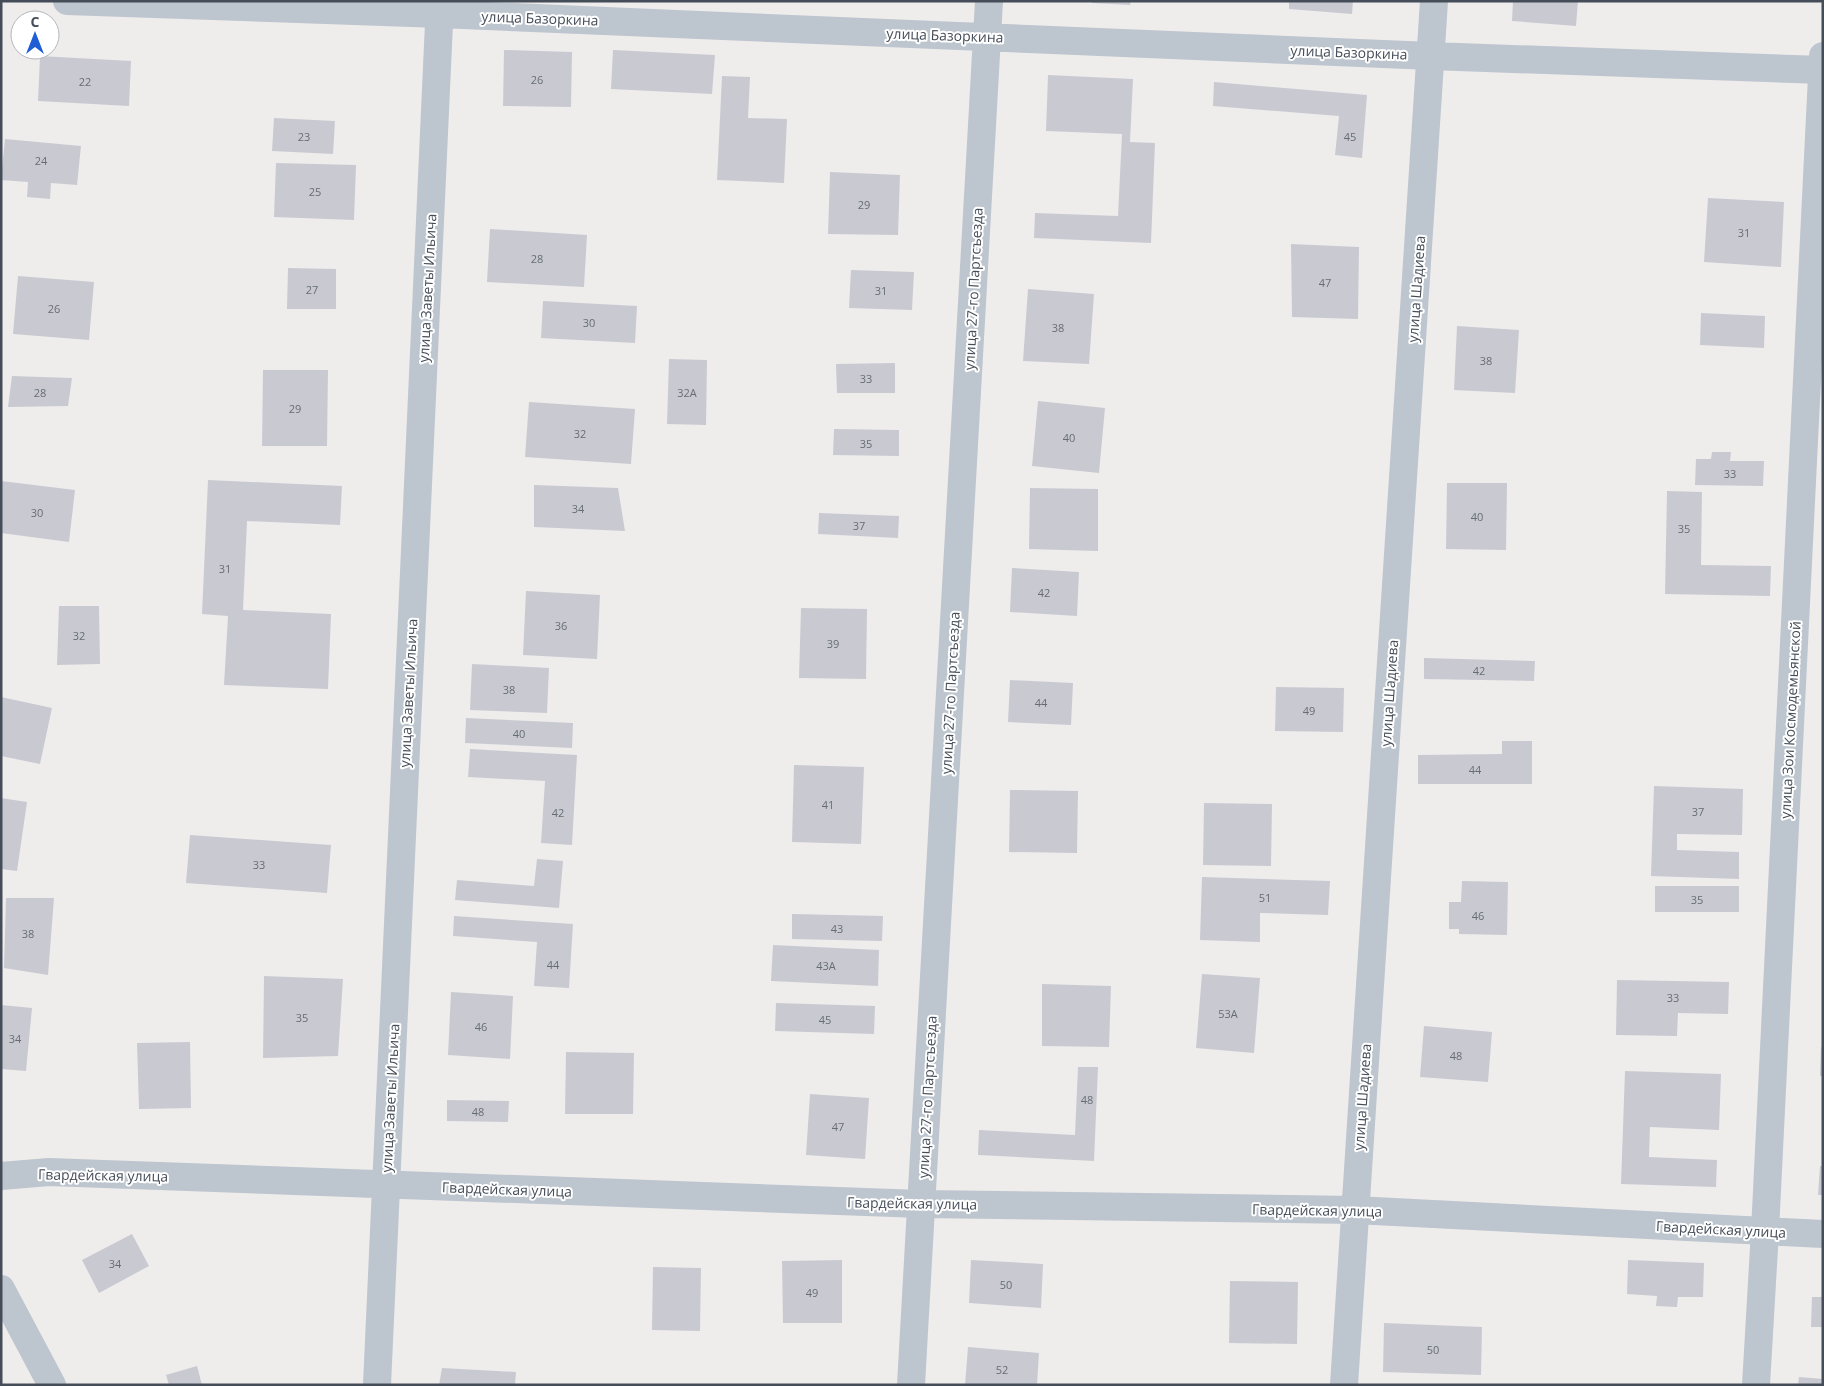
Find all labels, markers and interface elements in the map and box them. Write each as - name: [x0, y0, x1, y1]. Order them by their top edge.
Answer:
- street label: улица Базоркина: [481, 6, 599, 30]
- north arrow: [10, 10, 60, 60]
- text: С: [31, 12, 40, 31]
- street label: улица Базоркина: [886, 23, 1004, 47]
- street label: улица Базоркина: [1290, 40, 1408, 64]
- house number: 26: [531, 72, 543, 87]
- house number: 22: [79, 74, 91, 89]
- house number: 23: [298, 129, 310, 144]
- house number: 45: [1344, 129, 1356, 144]
- house number: 24: [35, 153, 48, 168]
- house number: 25: [309, 184, 321, 199]
- house number: 29: [858, 197, 870, 212]
- street label: улица 27-го Партсъезда: [959, 207, 987, 371]
- street label: улица Заветы Ильича: [414, 213, 440, 363]
- house number: 31: [1738, 225, 1750, 240]
- street label: улица Шадиева: [1403, 235, 1429, 343]
- house number: 28: [531, 251, 543, 266]
- house number: 47: [1319, 275, 1331, 290]
- house number: 27: [306, 282, 318, 297]
- house number: 31: [875, 283, 887, 298]
- house number: 26: [48, 301, 60, 316]
- house number: 30: [583, 315, 595, 330]
- house number: 38: [1052, 320, 1064, 335]
- house number: 38: [1480, 353, 1492, 368]
- house number: 33: [860, 371, 872, 386]
- house number: 28: [34, 385, 46, 400]
- house number: 32А: [677, 385, 697, 400]
- house number: 29: [289, 401, 301, 416]
- house number: 32: [574, 426, 586, 441]
- house number: 40: [1063, 430, 1075, 445]
- house number: 35: [860, 436, 872, 451]
- house number: 33: [1724, 466, 1736, 481]
- house number: 34: [572, 501, 585, 516]
- house number: 30: [31, 505, 43, 520]
- house number: 40: [1471, 509, 1483, 524]
- house number: 37: [853, 518, 865, 533]
- house number: 35: [1678, 521, 1690, 536]
- house number: 31: [219, 561, 231, 576]
- house number: 42: [1038, 585, 1050, 600]
- street label: улица 27-го Партсъезда: [936, 611, 964, 775]
- street label: улица Заветы Ильича: [395, 618, 421, 768]
- house number: 36: [555, 618, 567, 633]
- street label: улица Зои Космодемьянской: [1775, 621, 1805, 819]
- house number: 32: [73, 628, 85, 643]
- house number: 39: [827, 636, 839, 651]
- street label: улица Шадиева: [1376, 639, 1402, 747]
- house number: 42: [1473, 663, 1485, 678]
- house number: 38: [503, 682, 515, 697]
- house number: 44: [1035, 695, 1048, 710]
- house number: 49: [1303, 703, 1315, 718]
- house number: 40: [513, 726, 525, 741]
- house number: 44: [1469, 762, 1482, 777]
- house number: 41: [822, 797, 834, 812]
- house number: 37: [1692, 804, 1704, 819]
- house number: 42: [552, 805, 564, 820]
- house number: 33: [253, 857, 265, 872]
- house number: 51: [1259, 890, 1271, 905]
- house number: 35: [1691, 892, 1703, 907]
- house number: 46: [1472, 908, 1484, 923]
- house number: 43: [831, 921, 843, 936]
- house number: 38: [22, 926, 34, 941]
- house number: 44: [547, 957, 560, 972]
- house number: 43А: [816, 958, 836, 973]
- house number: 33: [1667, 990, 1679, 1005]
- house number: 53А: [1218, 1006, 1238, 1021]
- house number: 35: [296, 1010, 308, 1025]
- house number: 45: [819, 1012, 831, 1027]
- street label: улица 27-го Партсъезда: [913, 1015, 941, 1179]
- house number: 46: [475, 1019, 487, 1034]
- street label: улица Заветы Ильича: [377, 1023, 403, 1173]
- house number: 34: [9, 1031, 22, 1046]
- street label: улица Шадиева: [1349, 1043, 1375, 1151]
- house number: 48: [1450, 1048, 1462, 1063]
- house number: 48: [1081, 1092, 1093, 1107]
- house number: 48: [472, 1104, 484, 1119]
- house number: 47: [832, 1119, 844, 1134]
- street label: Гвардейская улица: [38, 1164, 168, 1186]
- street label: Гвардейская улица: [442, 1177, 572, 1201]
- street label: Гвардейская улица: [847, 1192, 977, 1214]
- street label: Гвардейская улица: [1252, 1199, 1382, 1221]
- street label: Гвардейская улица: [1656, 1216, 1786, 1242]
- house number: 34: [109, 1256, 122, 1271]
- house number: 50: [1000, 1277, 1012, 1292]
- house number: 49: [806, 1285, 818, 1300]
- house number: 50: [1427, 1342, 1439, 1357]
- house number: 52: [996, 1362, 1008, 1377]

